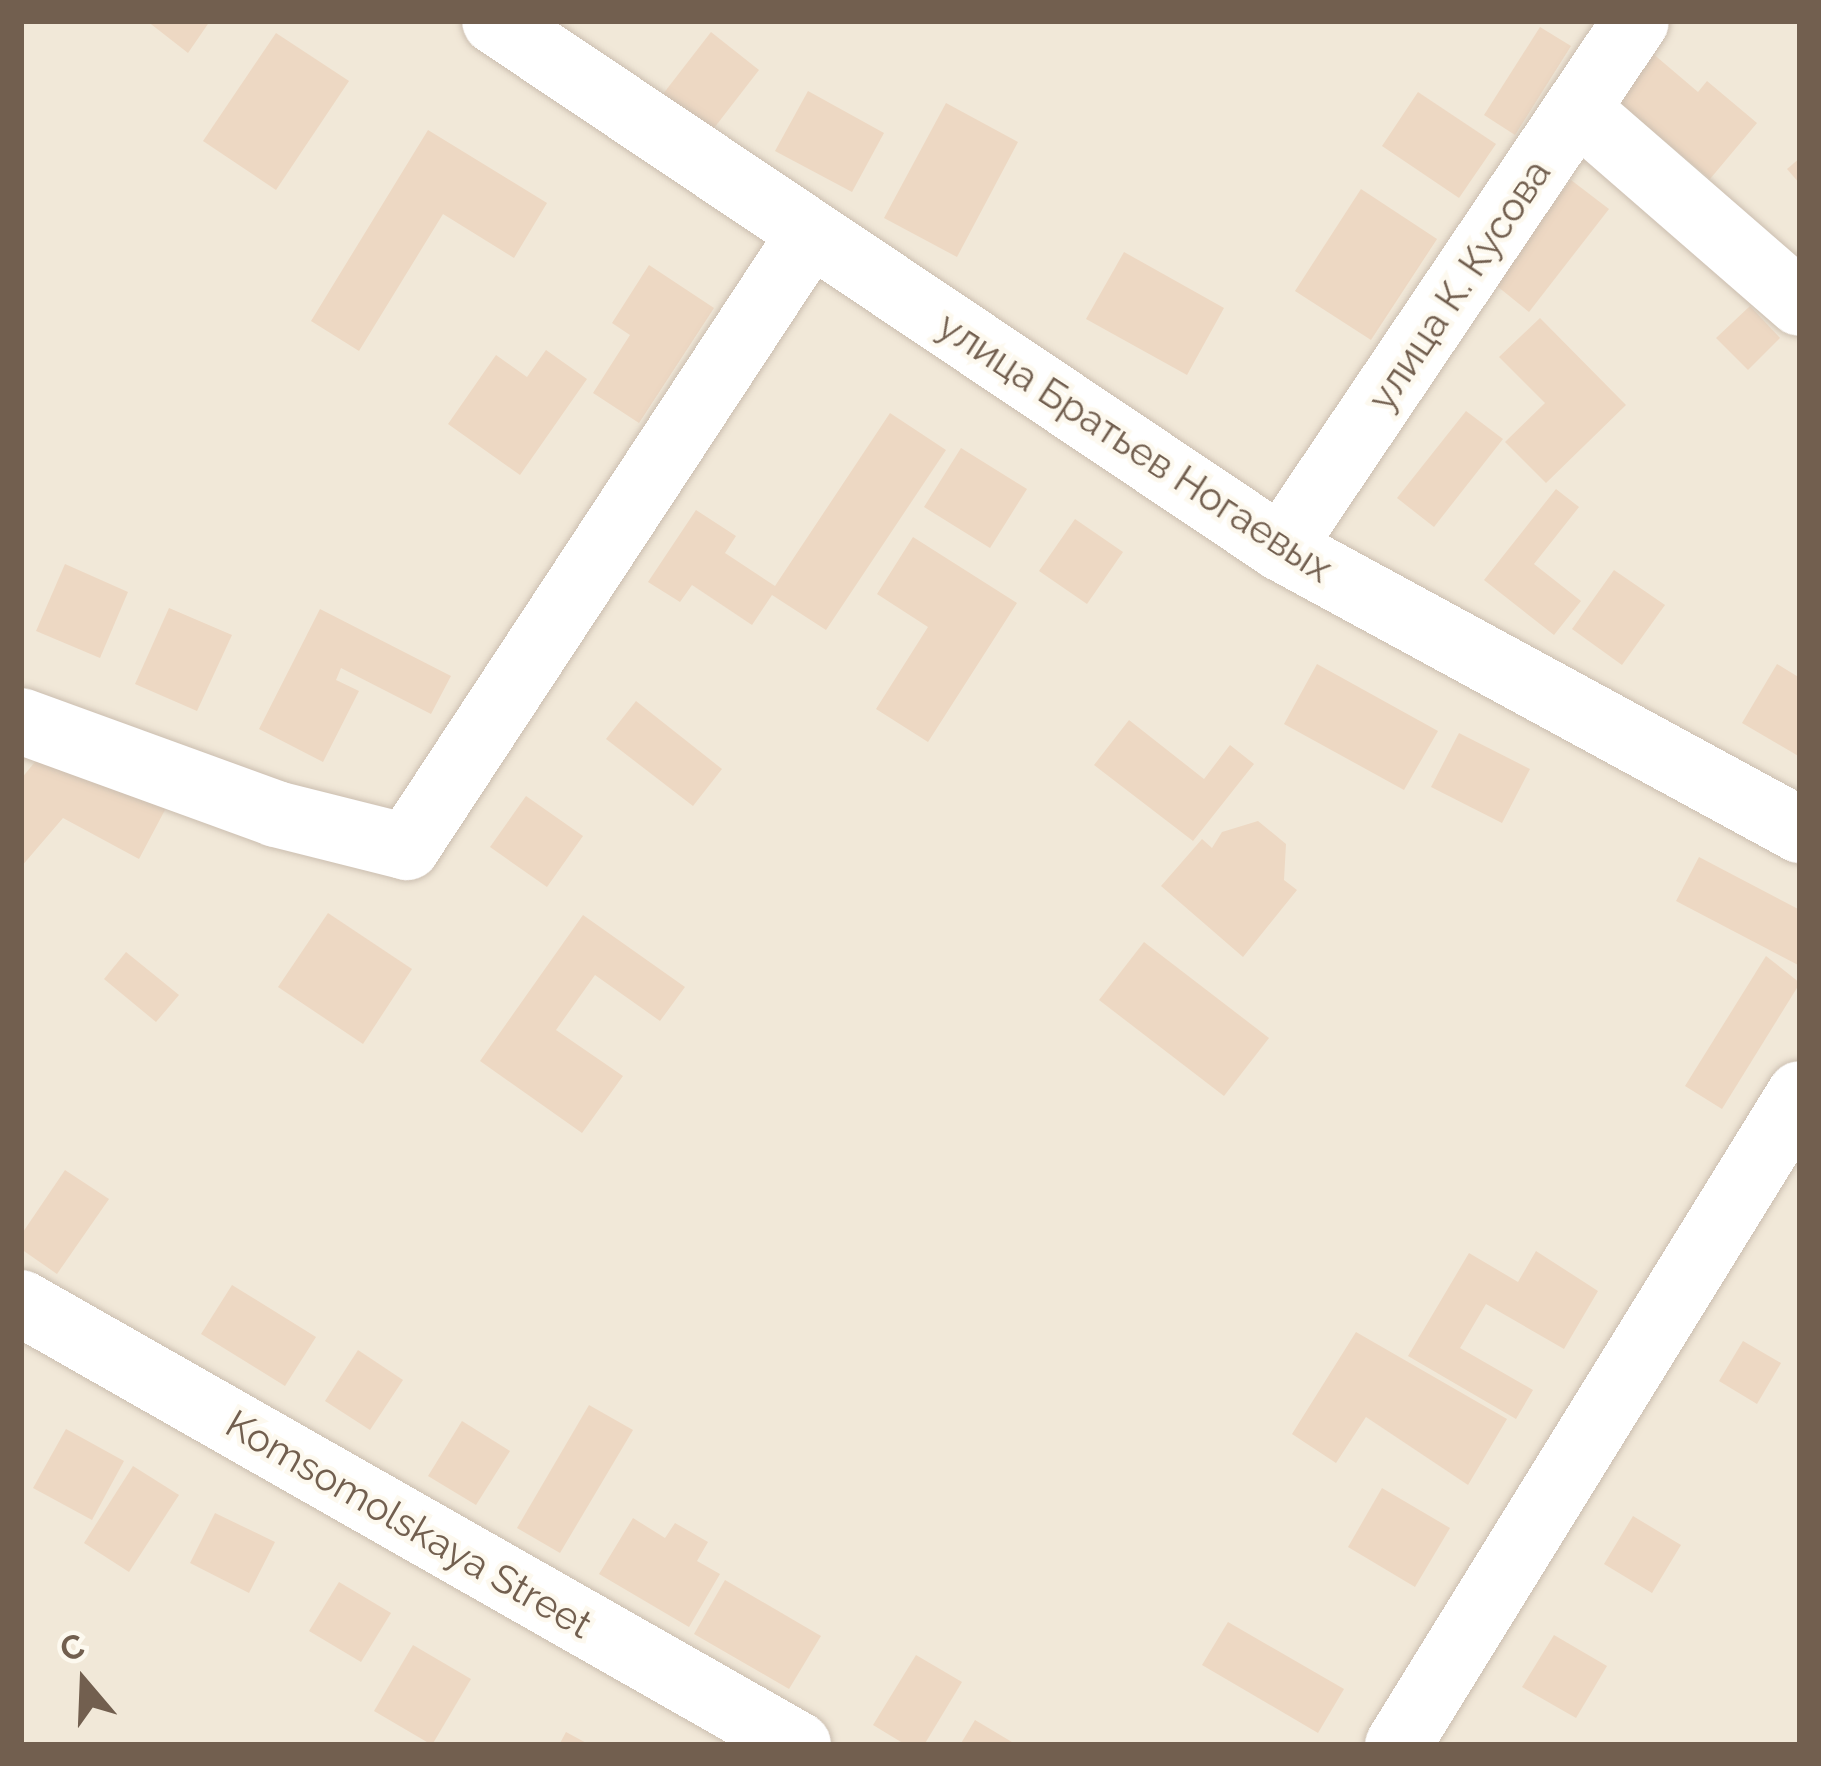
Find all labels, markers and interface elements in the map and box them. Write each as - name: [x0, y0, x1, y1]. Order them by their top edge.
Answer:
- street label: улица К. Кусова: [1358, 151, 1560, 419]
- street label: улица Братьев Ногаевых: [929, 302, 1341, 592]
- street label: Komsomolskaya Street: [218, 1400, 600, 1648]
- north arrow: [24, 1622, 144, 1742]
- text: С: [55, 1625, 89, 1670]

